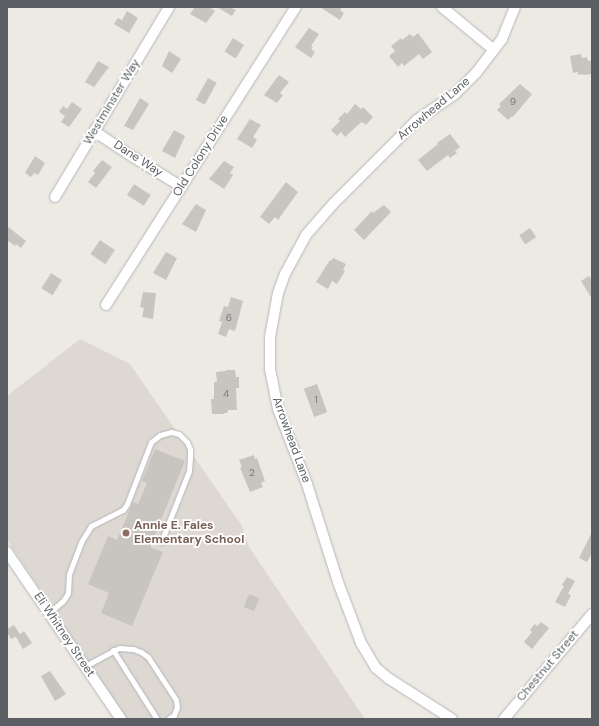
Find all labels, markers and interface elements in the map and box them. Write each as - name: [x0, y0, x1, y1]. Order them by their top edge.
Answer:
- street label: Westminster Way: [81, 56, 143, 148]
- street label: Arrowhead Lane: [395, 75, 473, 143]
- house number: 9: [510, 96, 516, 108]
- street label: Old Colony Drive: [170, 113, 232, 199]
- street label: Dane Way: [111, 138, 165, 180]
- house number: 6: [226, 312, 232, 324]
- house number: 4: [223, 388, 229, 400]
- house number: 1: [314, 394, 318, 406]
- street label: Arrowhead Lane: [269, 395, 313, 485]
- house number: 2: [249, 467, 255, 479]
- place label: Annie E. Fales Elementary School: [134, 519, 244, 547]
- marker: Annie E. Fales Elementary School: [121, 528, 131, 538]
- street label: Eli Whitney Street: [30, 590, 98, 680]
- street label: Chestnut Street: [514, 627, 582, 705]

